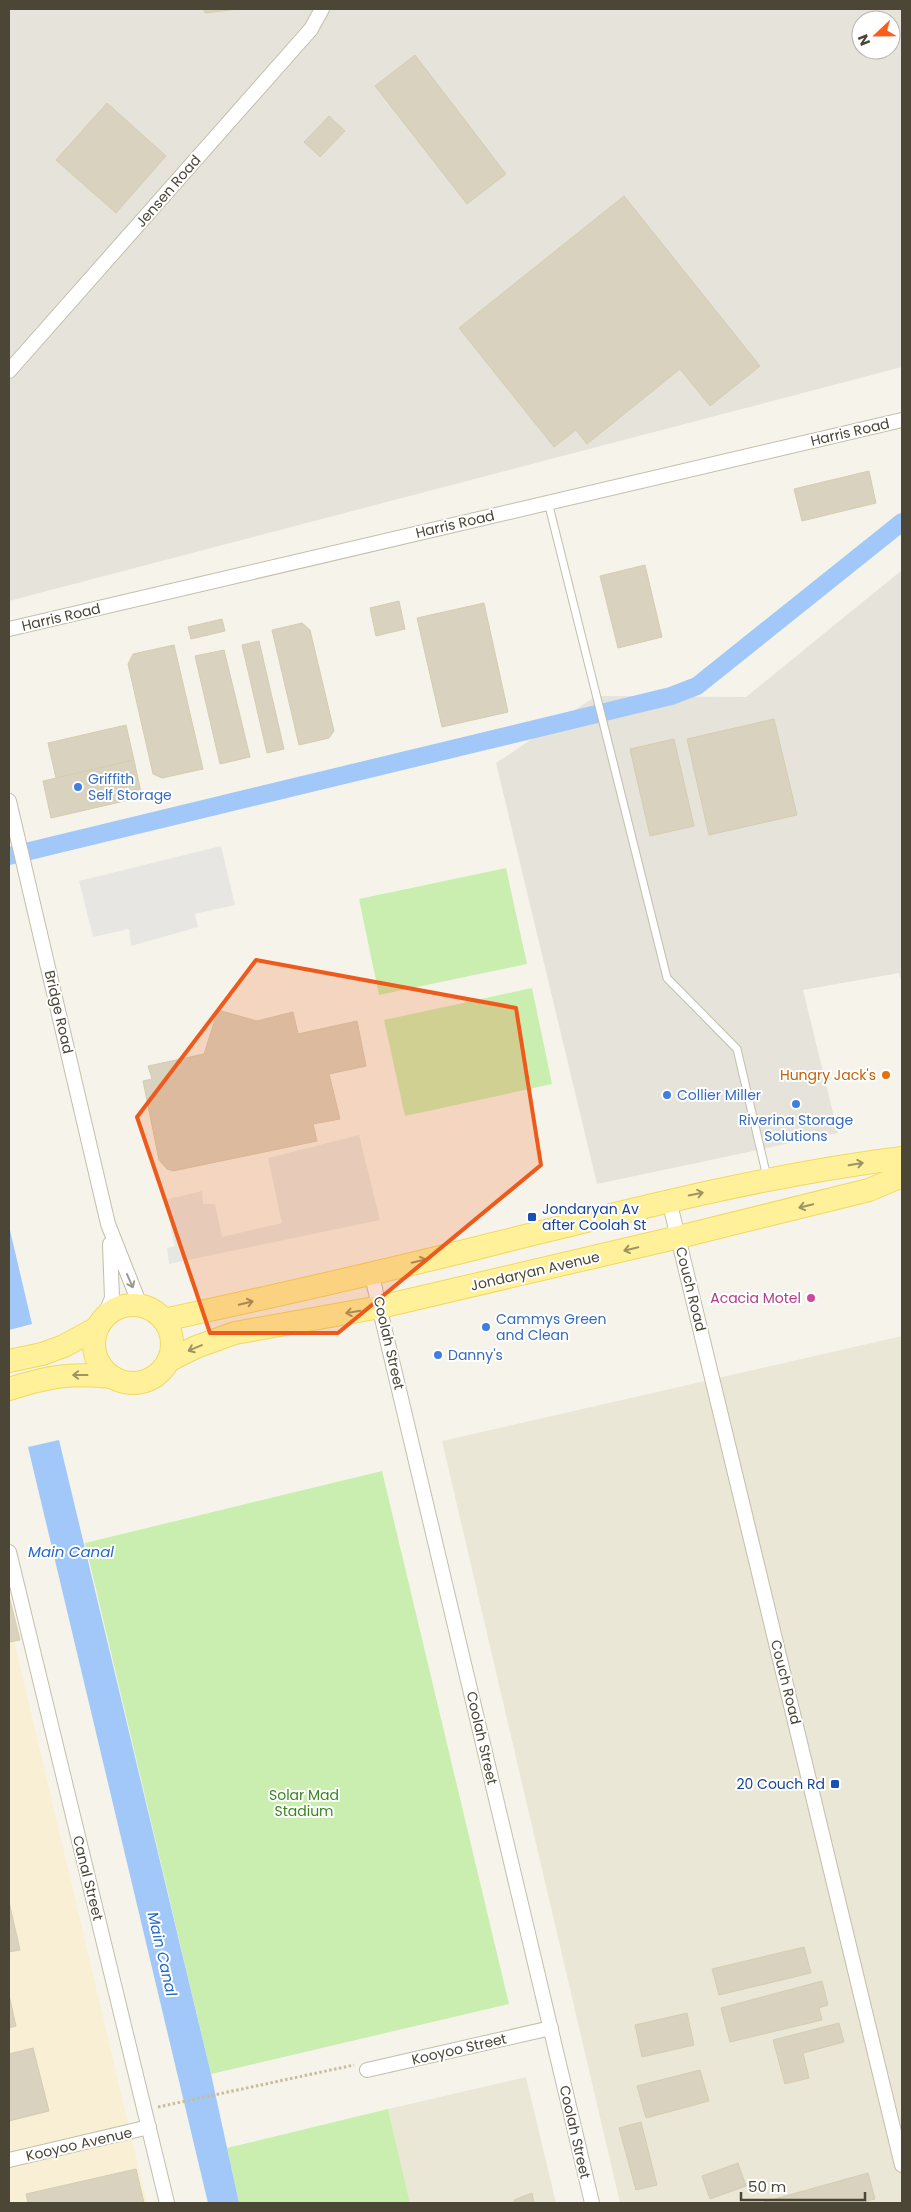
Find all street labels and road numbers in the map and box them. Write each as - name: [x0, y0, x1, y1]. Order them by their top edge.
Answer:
- street label: Jensen Road: [131, 150, 205, 232]
- street label: Harris Road: [809, 413, 891, 451]
- street label: Harris Road: [414, 505, 496, 543]
- street label: Harris Road: [20, 598, 102, 636]
- street label: Bridge Road: [40, 968, 78, 1056]
- street label: Couch Road: [671, 1245, 711, 1333]
- street label: Jondaryan Avenue: [468, 1246, 602, 1296]
- street label: Coolah Street: [369, 1294, 409, 1392]
- street label: Couch Road: [766, 1638, 806, 1726]
- street label: Coolah Street: [462, 1689, 502, 1787]
- street label: Canal Street: [68, 1833, 108, 1923]
- street label: Kooyoo Street: [410, 2028, 508, 2070]
- street label: Coolah Street: [555, 2083, 595, 2181]
- street label: Kooyoo Avenue: [24, 2122, 134, 2166]

